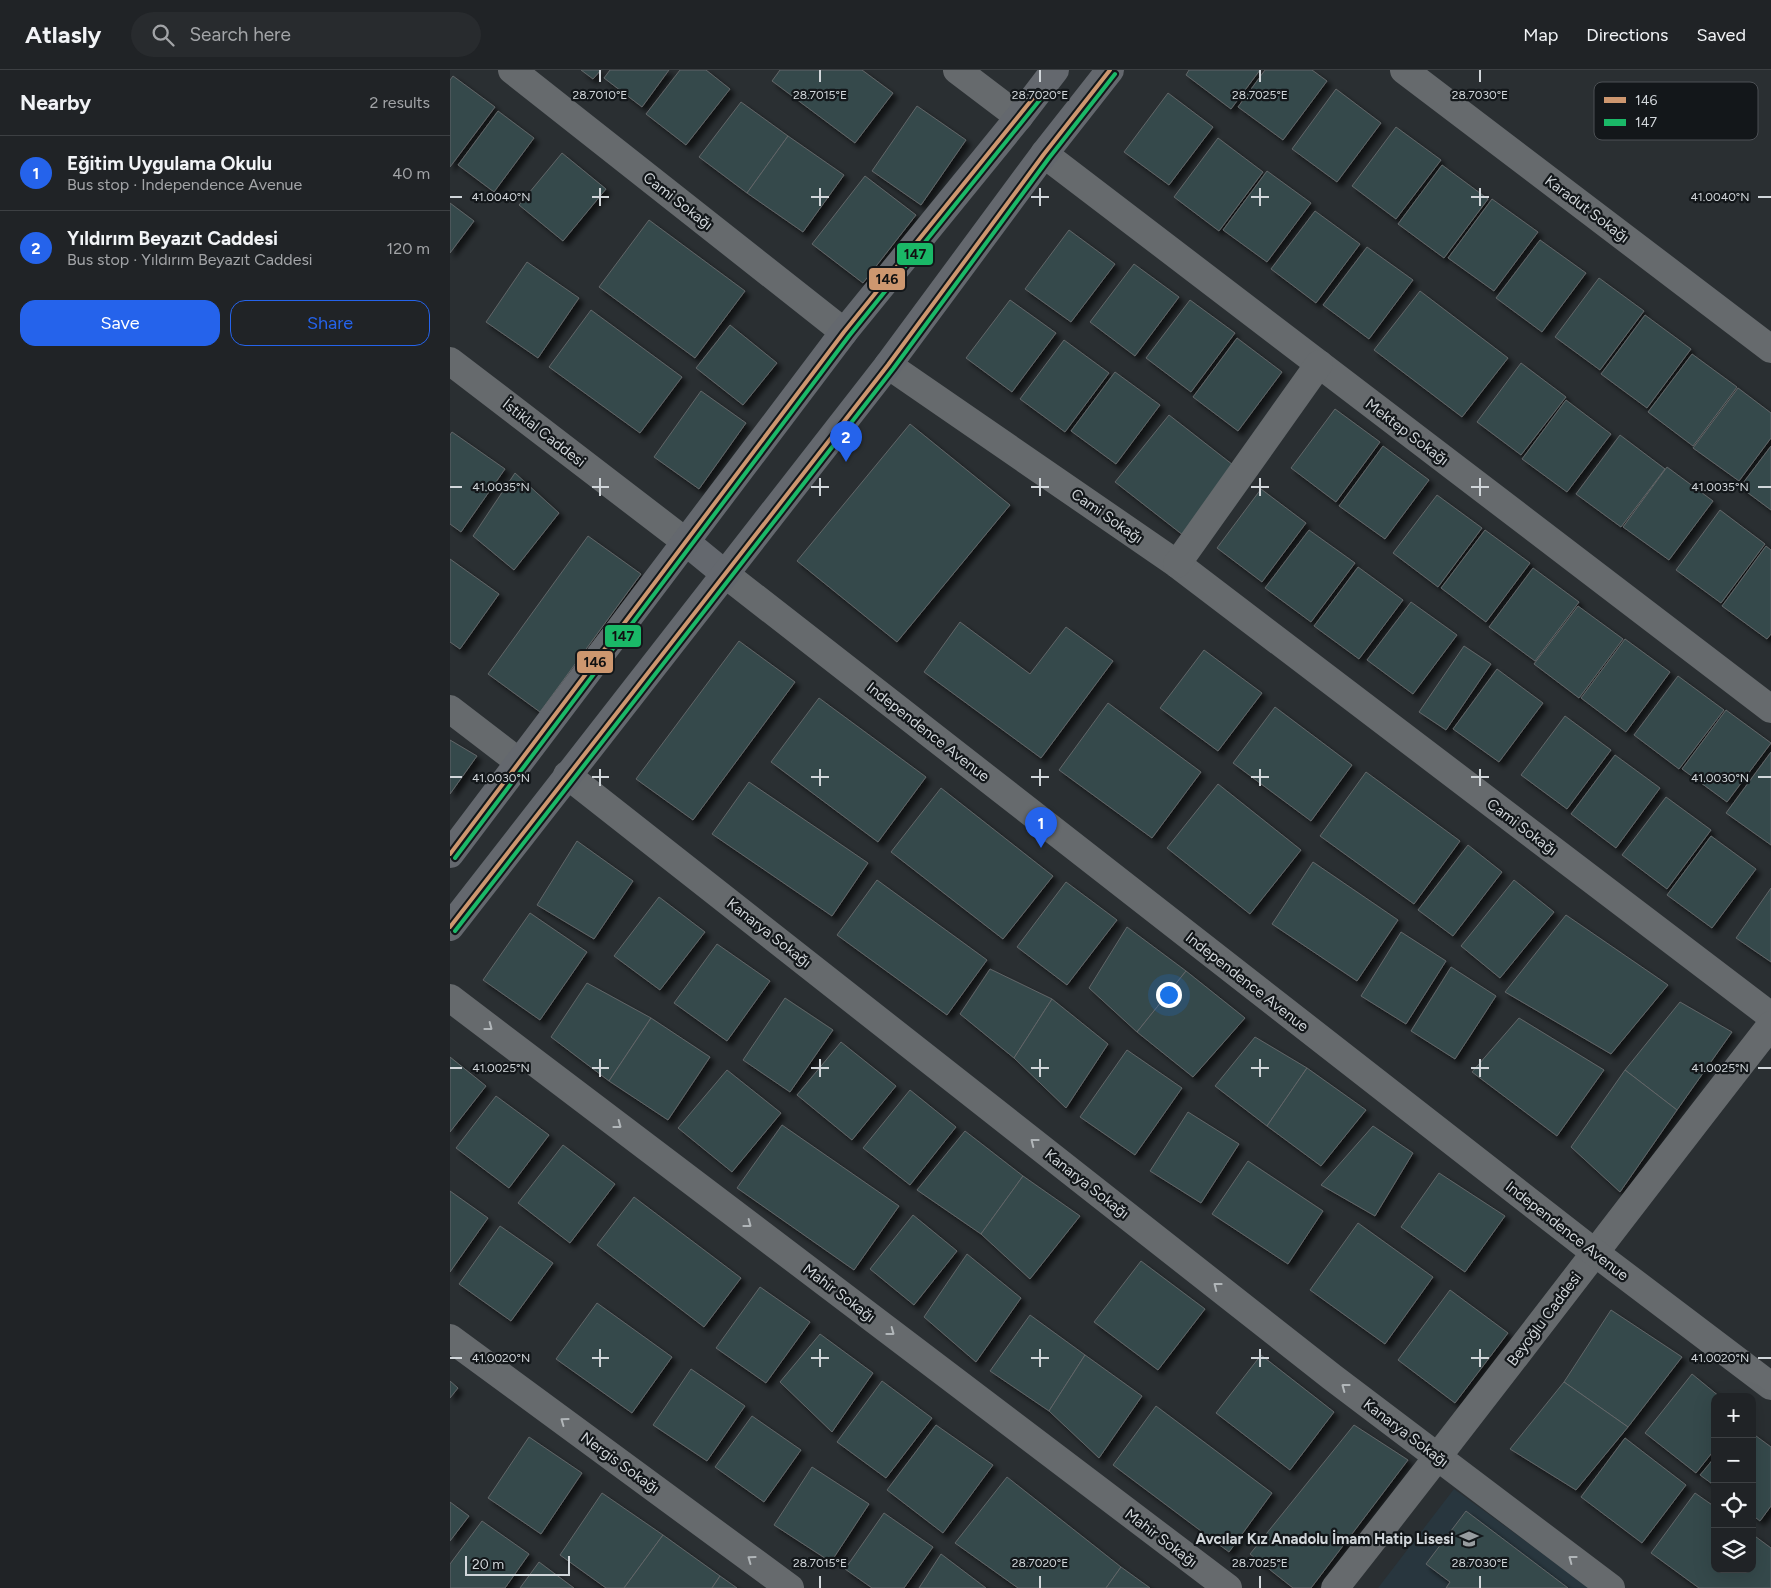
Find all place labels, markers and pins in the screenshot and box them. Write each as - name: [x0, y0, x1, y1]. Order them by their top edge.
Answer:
- pin: 2: [830, 421, 862, 462]
- pin: 1: [1025, 807, 1057, 848]
- school or university icon: Avcılar Kız Anadolu İmam Hatip Lisesi: [1458, 1528, 1480, 1550]
- place label: Avcılar Kız Anadolu İmam Hatip Lisesi: [1195, 1529, 1454, 1548]

